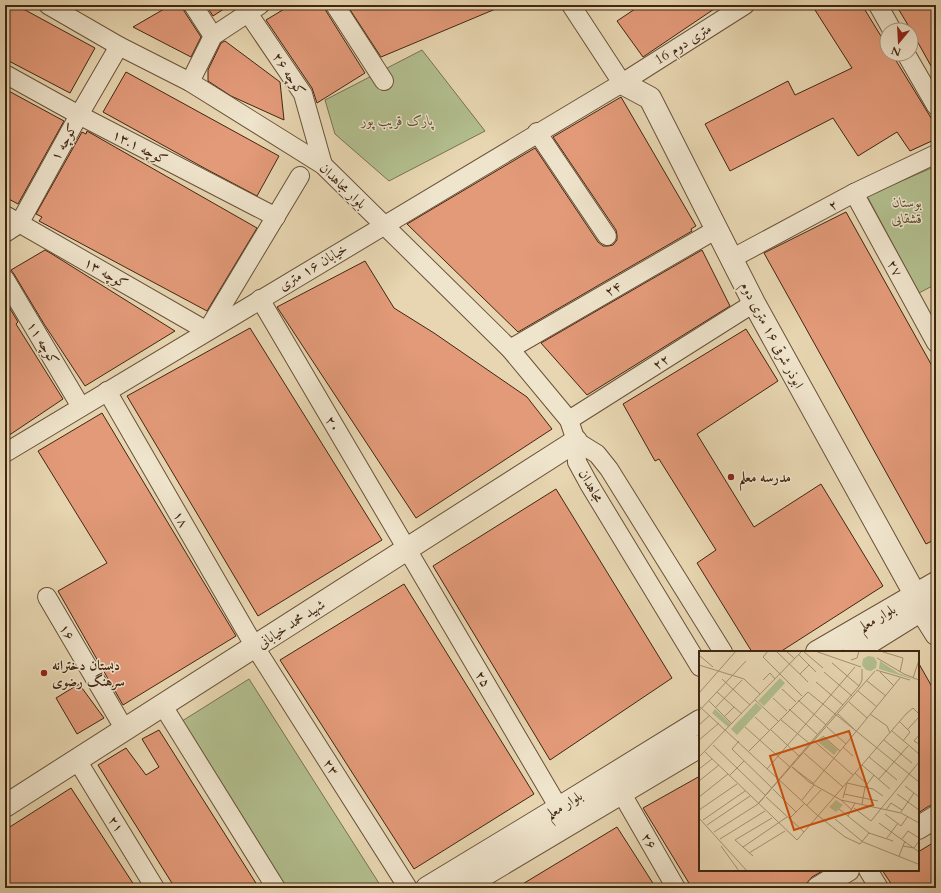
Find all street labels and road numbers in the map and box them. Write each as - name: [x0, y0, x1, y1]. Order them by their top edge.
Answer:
- street label: 16 متری دوم: [651, 19, 717, 72]
- street label: کوچه ۲۶: [268, 49, 310, 99]
- street label: کوچه ۱: [46, 120, 82, 164]
- street label: کوچه ۱۳.۱: [109, 125, 171, 169]
- street label: بلوار مجاهدان: [315, 159, 371, 213]
- street label: ۲: [825, 195, 841, 215]
- street label: خیابان ۱۶ متری: [275, 239, 351, 295]
- street label: کوچه ۱۳: [80, 253, 132, 293]
- street label: ۲۷: [883, 256, 907, 280]
- street label: ۲۴: [601, 277, 625, 301]
- street label: ابوذر شرقی ۱۶ متری دوم: [733, 278, 808, 393]
- street label: کوچه ۱۱: [22, 318, 64, 368]
- street label: ۲۲: [649, 350, 673, 374]
- street label: ۲۰: [321, 412, 345, 436]
- street label: مجاهدان: [574, 466, 608, 507]
- street label: ۱۸: [169, 507, 193, 531]
- street label: شهید محمد خیابانی: [253, 595, 329, 653]
- street label: بلوار معلم: [855, 600, 902, 641]
- street label: ۱۶: [55, 620, 79, 644]
- street label: ۲۵: [471, 667, 495, 691]
- street label: ۲۳: [319, 755, 343, 779]
- street label: بلوار معلم: [542, 786, 589, 828]
- street label: ۲۱: [104, 812, 128, 836]
- street label: ۲۶: [637, 829, 661, 853]

